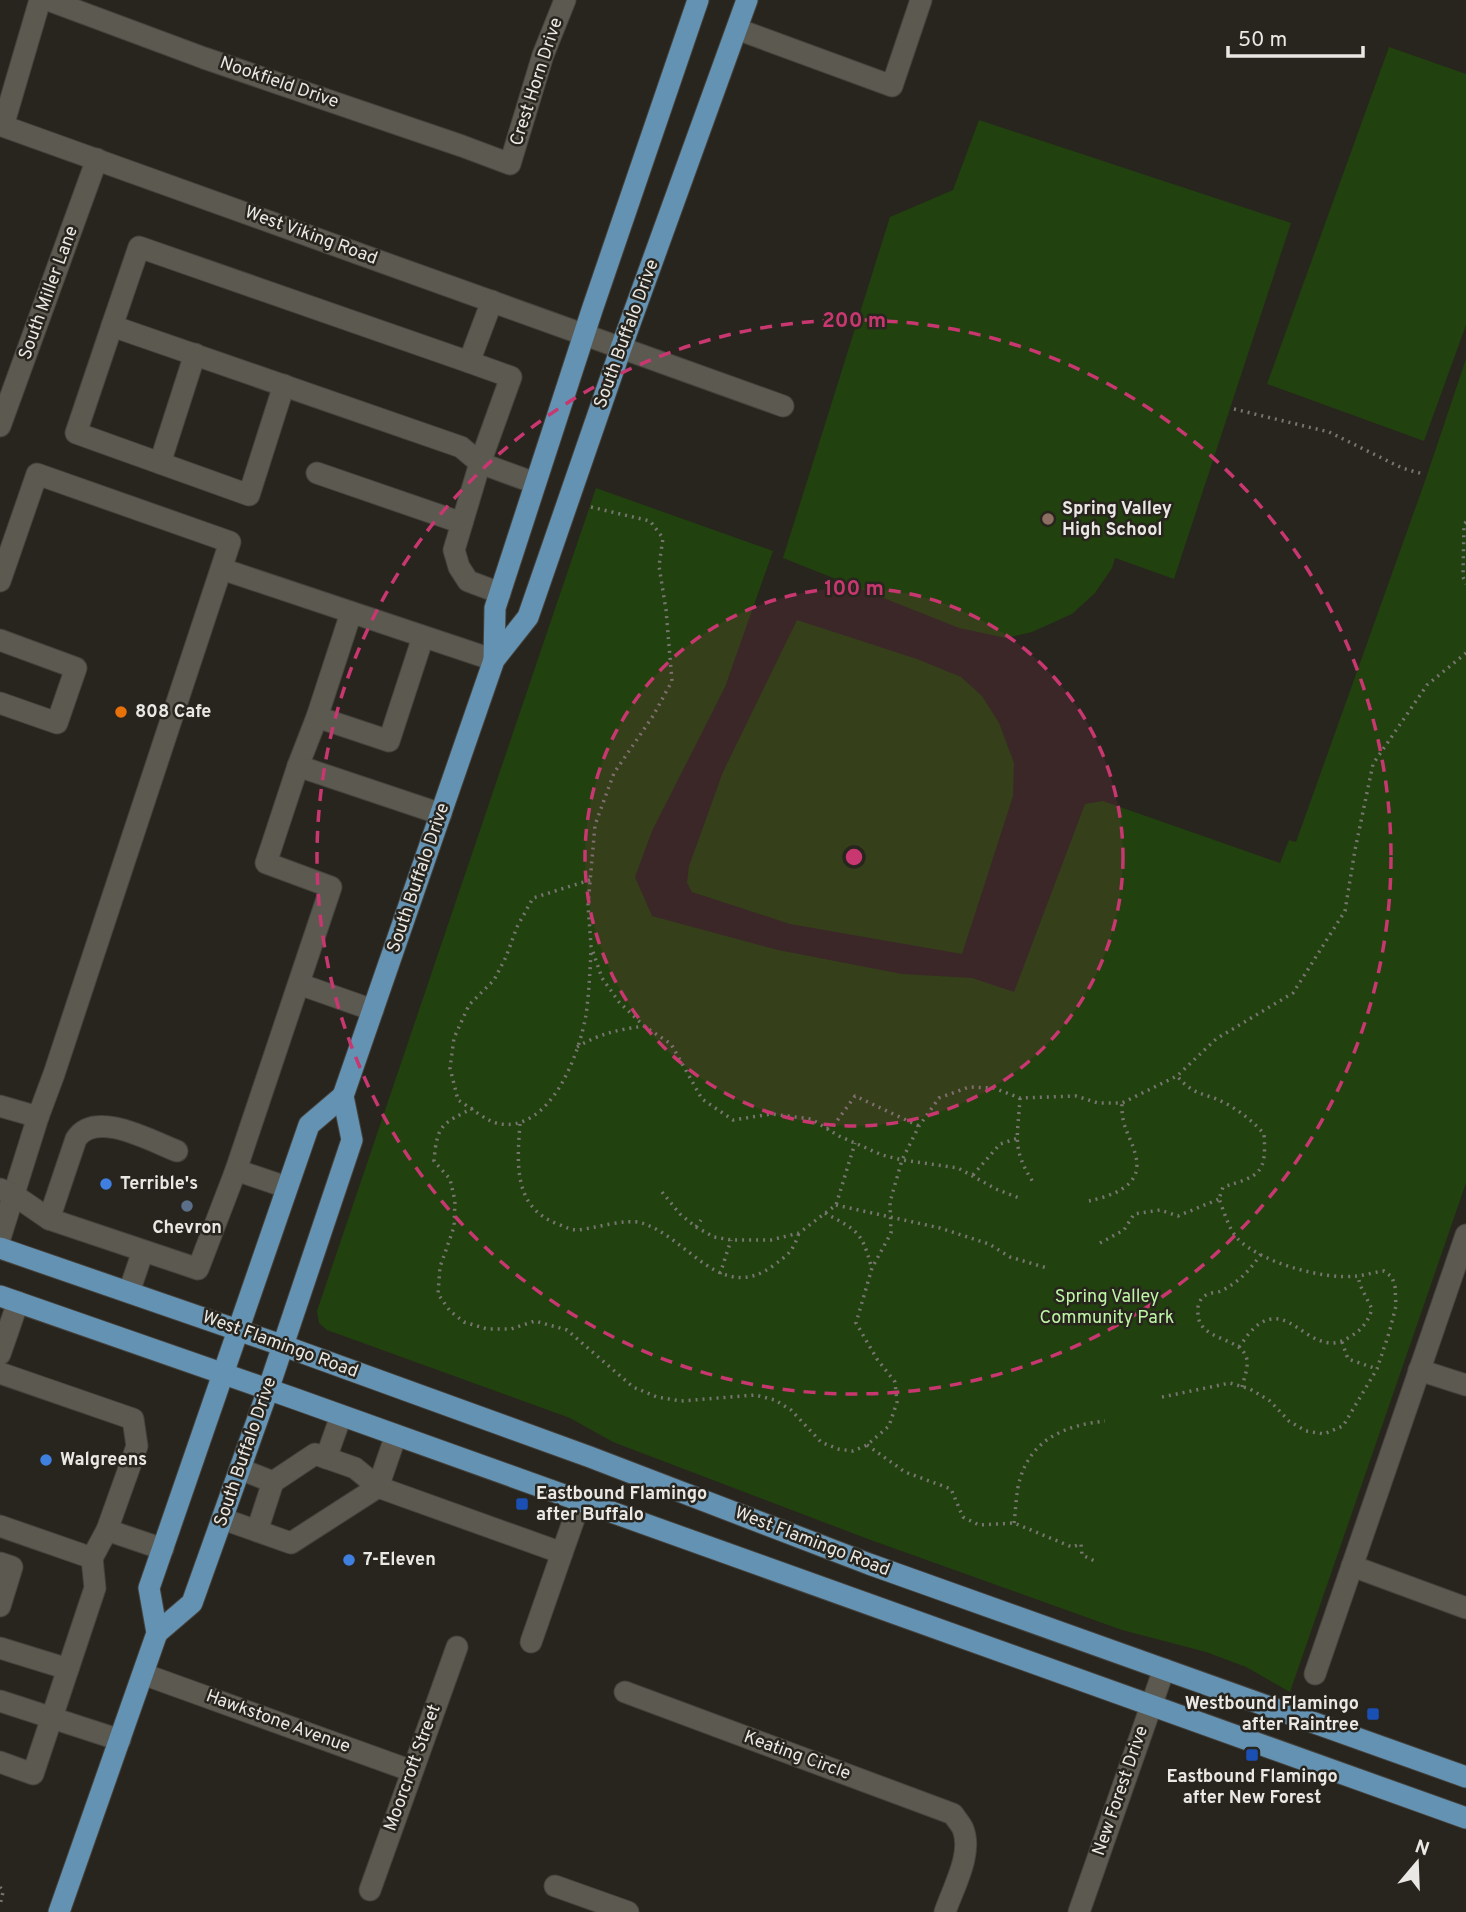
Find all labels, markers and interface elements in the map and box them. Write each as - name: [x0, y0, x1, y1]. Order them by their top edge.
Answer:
- scale bar: [1228, 14, 1363, 58]
- street label: Crest Horn Drive: [505, 15, 569, 149]
- text: 50 m: [1238, 27, 1287, 54]
- street label: Nookfield Drive: [216, 52, 342, 114]
- street label: West Viking Road: [241, 201, 381, 271]
- street label: South Miller Lane: [14, 223, 84, 363]
- street label: South Buffalo Drive: [589, 256, 665, 412]
- text: 200 m: [822, 308, 886, 335]
- place label: Spring Valley High School: [1062, 498, 1172, 542]
- marker: Spring Valley High School: [1040, 511, 1056, 527]
- text: 100 m: [824, 576, 884, 603]
- place label: 808 Cafe: [135, 701, 211, 724]
- marker: 808 Cafe: [113, 704, 129, 720]
- street label: South Buffalo Drive: [383, 800, 455, 956]
- centre of rings: [842, 845, 866, 869]
- place label: Terrible's: [120, 1173, 198, 1196]
- marker: Terrible's: [98, 1176, 114, 1192]
- marker: Chevron: [179, 1198, 195, 1214]
- place label: Chevron: [152, 1217, 222, 1240]
- park label: Spring Valley Community Park: [1040, 1286, 1174, 1330]
- street label: West Flamingo Road: [199, 1306, 361, 1384]
- street label: South Buffalo Drive: [210, 1374, 282, 1530]
- place label: Walgreens: [60, 1449, 147, 1472]
- marker: Walgreens: [38, 1452, 54, 1468]
- place label: Eastbound Flamingo after Buffalo: [536, 1483, 707, 1527]
- marker: Eastbound Flamingo after Buffalo: [514, 1496, 530, 1512]
- street label: West Flamingo Road: [731, 1502, 893, 1582]
- place label: 7-Eleven: [363, 1549, 436, 1572]
- marker: 7-Eleven: [341, 1552, 357, 1568]
- street label: Hawkstone Avenue: [203, 1685, 353, 1759]
- place label: Westbound Flamingo after Raintree: [1185, 1693, 1359, 1737]
- street label: Moorcroft Street: [379, 1701, 447, 1835]
- marker: Westbound Flamingo after Raintree: [1365, 1706, 1381, 1722]
- street label: New Forest Drive: [1088, 1723, 1154, 1859]
- street label: Keating Circle: [740, 1726, 854, 1786]
- marker: Eastbound Flamingo after New Forest: [1244, 1747, 1260, 1763]
- place label: Eastbound Flamingo after New Forest: [1166, 1766, 1338, 1810]
- north arrow: [1382, 1828, 1452, 1898]
- text: N: [1412, 1835, 1432, 1862]

